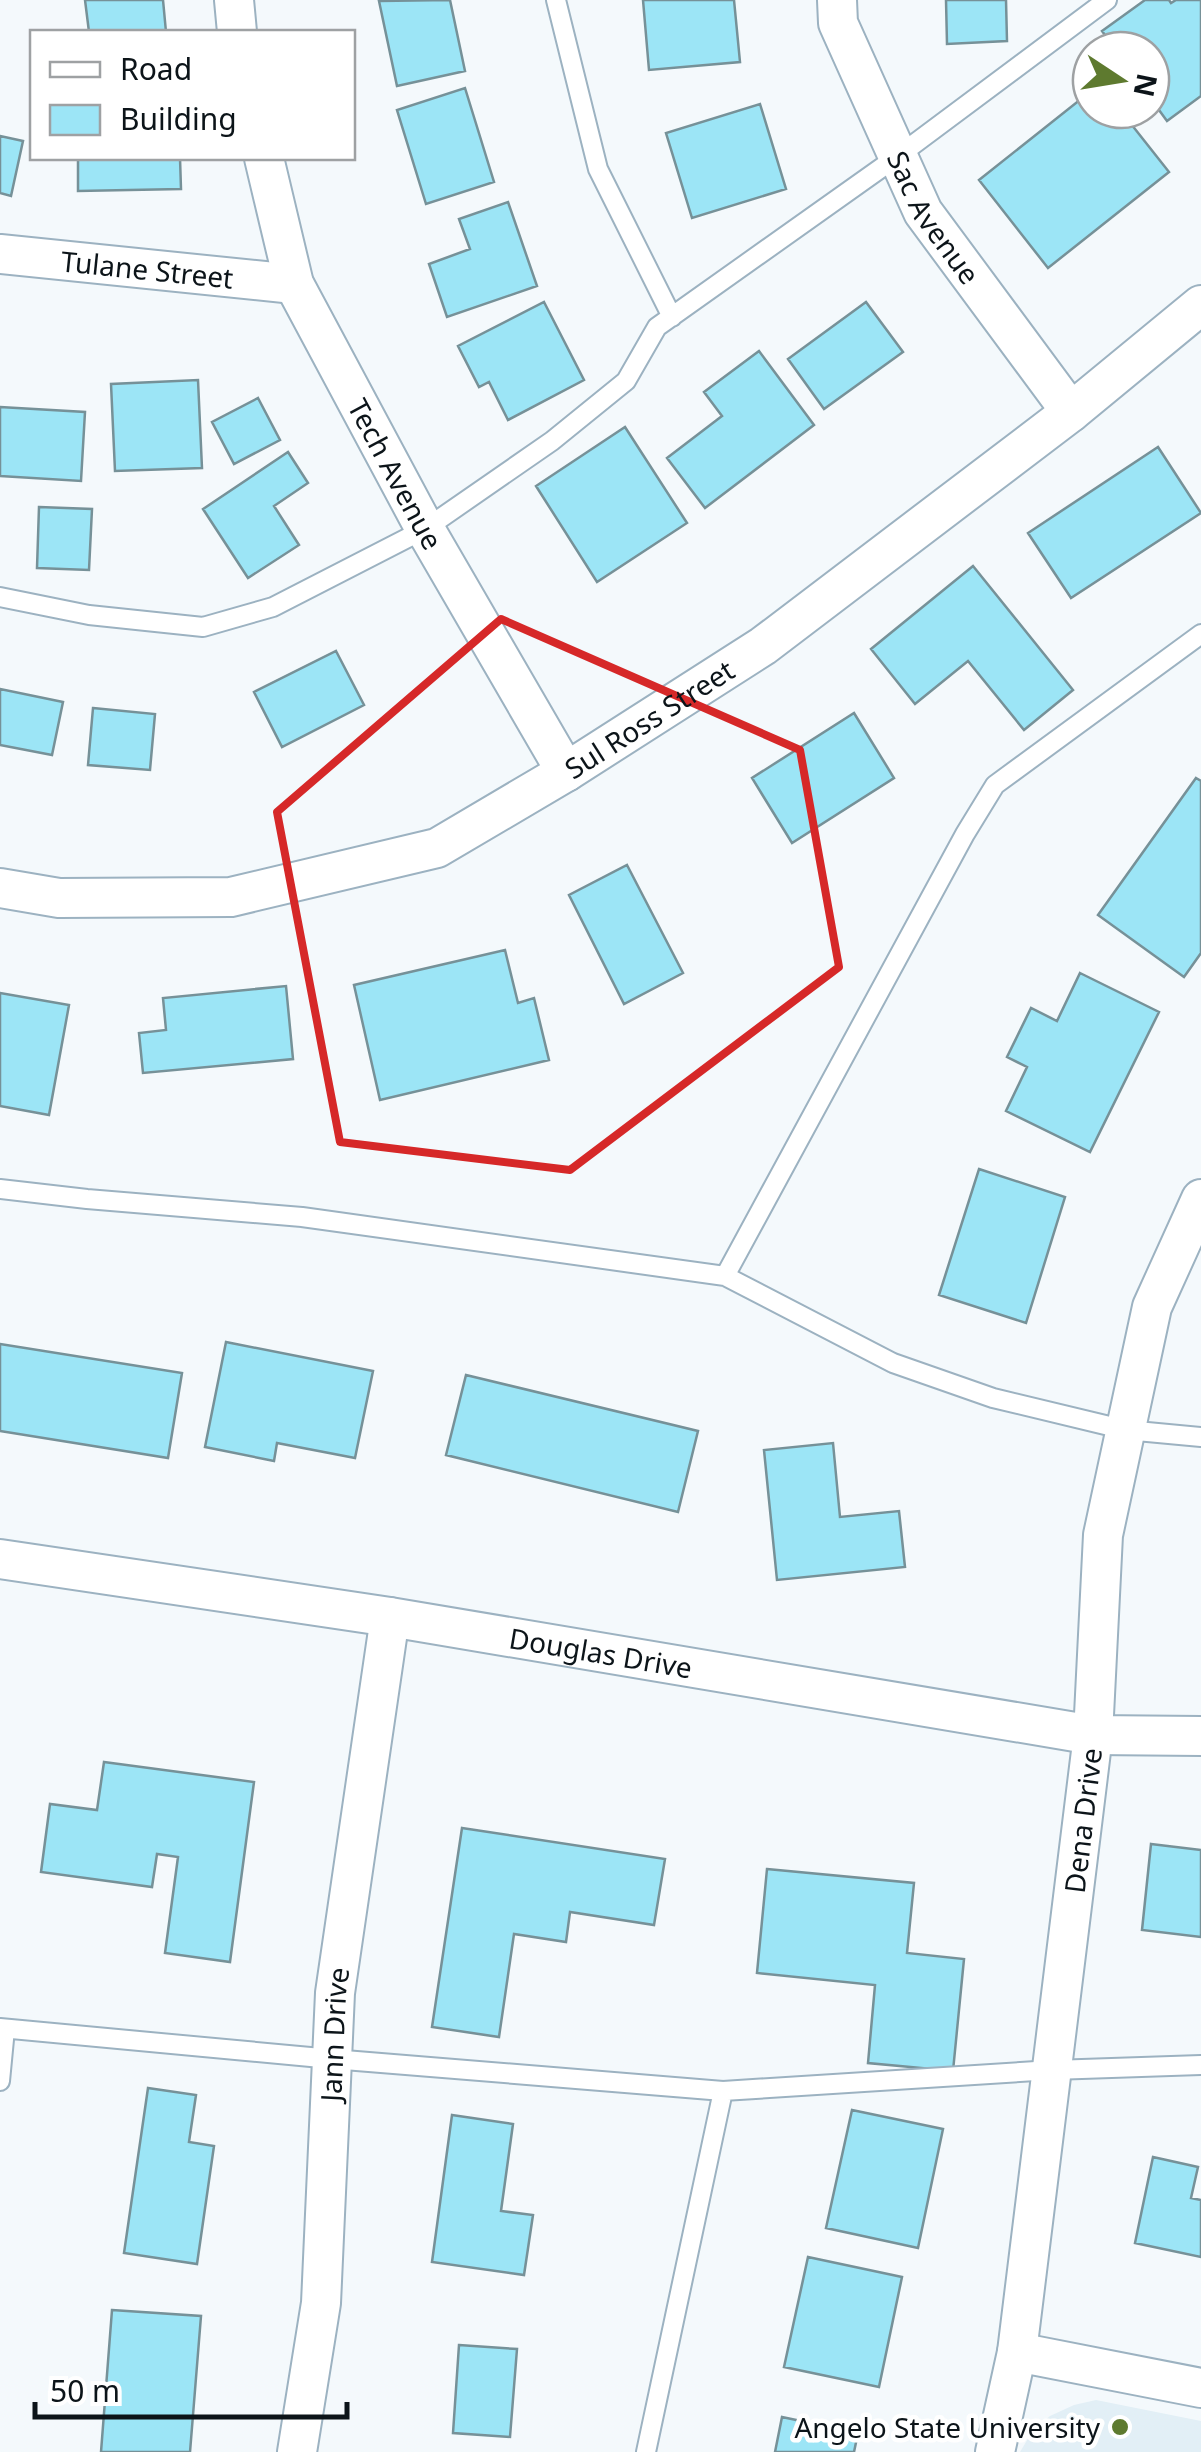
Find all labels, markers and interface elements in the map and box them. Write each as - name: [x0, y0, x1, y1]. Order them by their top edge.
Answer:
- legend: [30, 30, 355, 160]
- north arrow: [1071, 30, 1171, 130]
- text: Road: [120, 48, 192, 89]
- text: N: [1125, 70, 1167, 100]
- text: Building: [120, 98, 237, 139]
- street label: Sac Avenue: [879, 145, 989, 291]
- street label: Tulane Street: [59, 241, 235, 297]
- street label: Tech Avenue: [340, 392, 452, 556]
- street label: Sul Ross Street: [557, 651, 741, 787]
- street label: Douglas Drive: [506, 1618, 695, 1686]
- street label: Dena Drive: [1055, 1746, 1110, 1895]
- street label: Jann Drive: [311, 1964, 358, 2105]
- scale bar: [35, 2357, 348, 2419]
- text: 50 m: [50, 2370, 120, 2411]
- place label: Angelo State University: [794, 2408, 1101, 2446]
- marker: Angelo State University: [1109, 2416, 1131, 2438]

